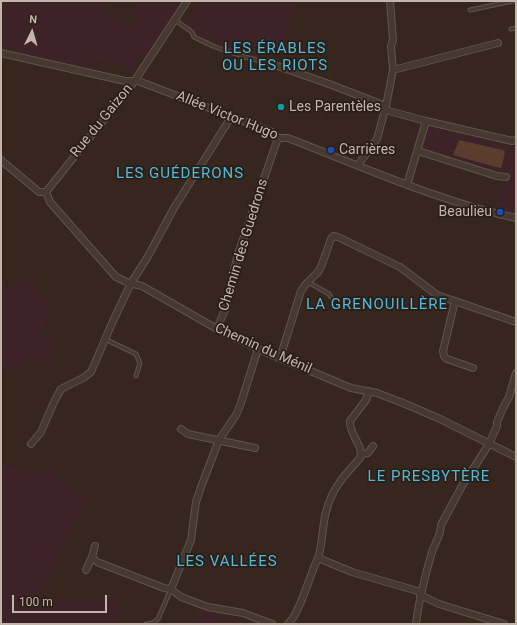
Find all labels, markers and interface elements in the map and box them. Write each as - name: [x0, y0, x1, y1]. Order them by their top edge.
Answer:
- north arrow: [12, 12, 52, 52]
- text: N: [29, 13, 38, 26]
- district label: LES ÉRABLES OU LES RIOTS: [222, 40, 328, 75]
- street label: Rue du Gaizon: [67, 81, 137, 161]
- street label: Allée Victor Hugo: [174, 88, 280, 144]
- place label: Les Parentèles: [289, 99, 381, 115]
- marker: Les Parentèles: [276, 102, 286, 112]
- place label: Carrières: [339, 142, 395, 158]
- marker: Carrières: [326, 145, 336, 155]
- district label: LES GUÉDERONS: [116, 165, 244, 183]
- street label: Chemin des Guedrons: [216, 177, 272, 313]
- place label: Beaulieu: [439, 204, 492, 220]
- marker: Beaulieu: [495, 207, 505, 217]
- district label: LA GRENOUILLÈRE: [306, 296, 448, 314]
- street label: Chemin du Ménil: [212, 320, 314, 378]
- district label: LE PRESBYTÈRE: [368, 468, 490, 486]
- district label: LES VALLÉES: [176, 553, 278, 571]
- scale bar: [14, 587, 109, 613]
- text: 100 m: [19, 595, 53, 609]

